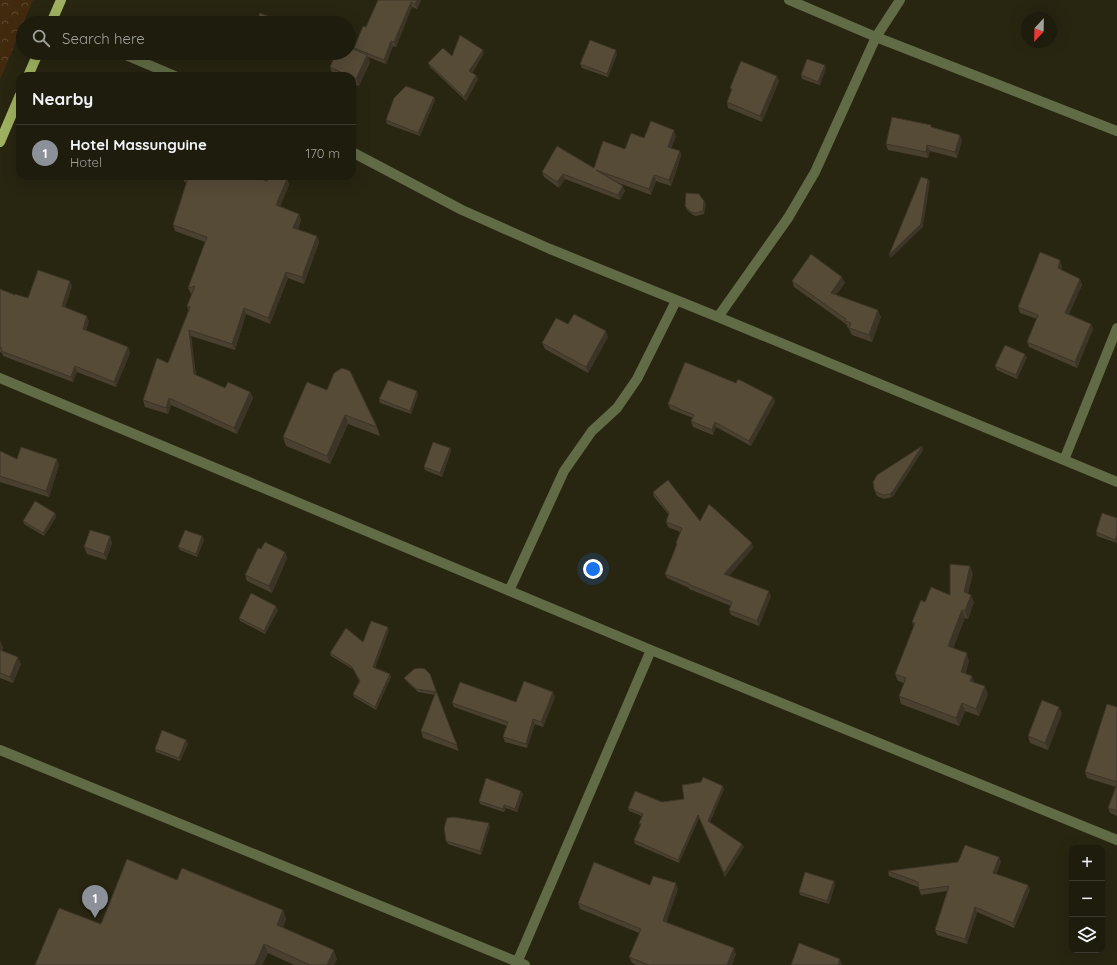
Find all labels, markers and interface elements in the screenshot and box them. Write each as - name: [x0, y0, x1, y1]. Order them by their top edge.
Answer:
- north arrow: [1021, 12, 1057, 48]
- search box: [16, 16, 356, 60]
- icon: search: [30, 27, 52, 49]
- text: Search here: [62, 29, 145, 48]
- text: Nearby: [32, 88, 93, 109]
- text: Hotel Massunguine: [70, 135, 207, 154]
- text: 1: [42, 145, 48, 161]
- text: 170 m: [305, 145, 340, 161]
- text: Hotel: [70, 154, 102, 170]
- your location: [583, 559, 603, 579]
- map controls: [1069, 845, 1105, 953]
- button: +: [1069, 845, 1105, 881]
- button: −: [1069, 881, 1105, 917]
- pin: 1: [82, 885, 108, 918]
- button: layers: [1069, 917, 1105, 953]

